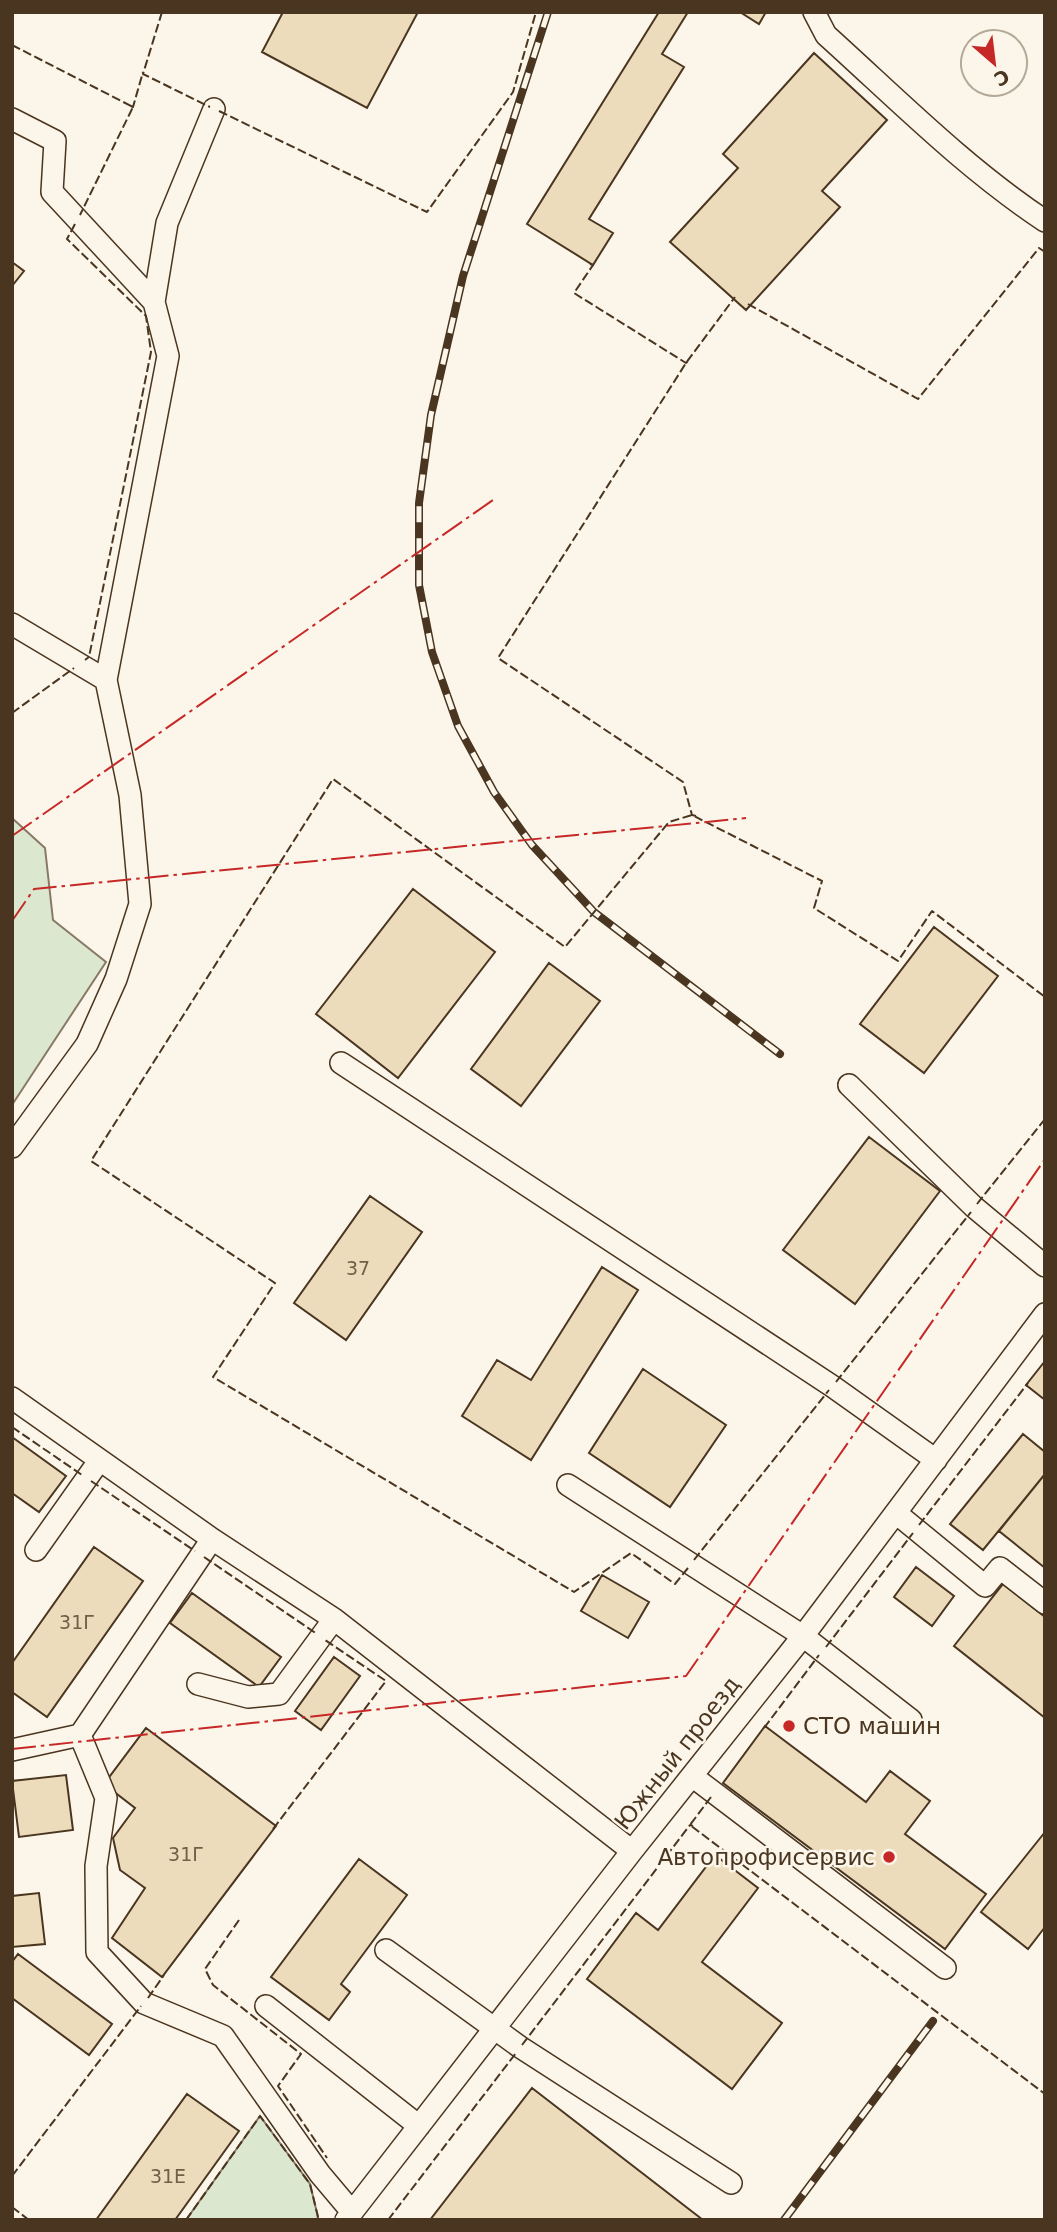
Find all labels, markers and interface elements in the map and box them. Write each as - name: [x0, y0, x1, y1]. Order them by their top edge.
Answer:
- north arrow: [959, 28, 1029, 98]
- text: С: [991, 65, 1013, 91]
- house number: 37: [346, 1257, 370, 1279]
- house number: 31Г: [59, 1611, 95, 1633]
- street label: Южный проезд: [609, 1671, 745, 1835]
- place label: СТО машин: [803, 1713, 941, 1739]
- marker: СТО машин: [781, 1718, 797, 1734]
- house number: 31Г: [168, 1843, 204, 1865]
- place label: Автопрофисервис: [657, 1844, 875, 1870]
- marker: Автопрофисервис: [881, 1849, 897, 1865]
- house number: 31Е: [150, 2165, 186, 2187]

